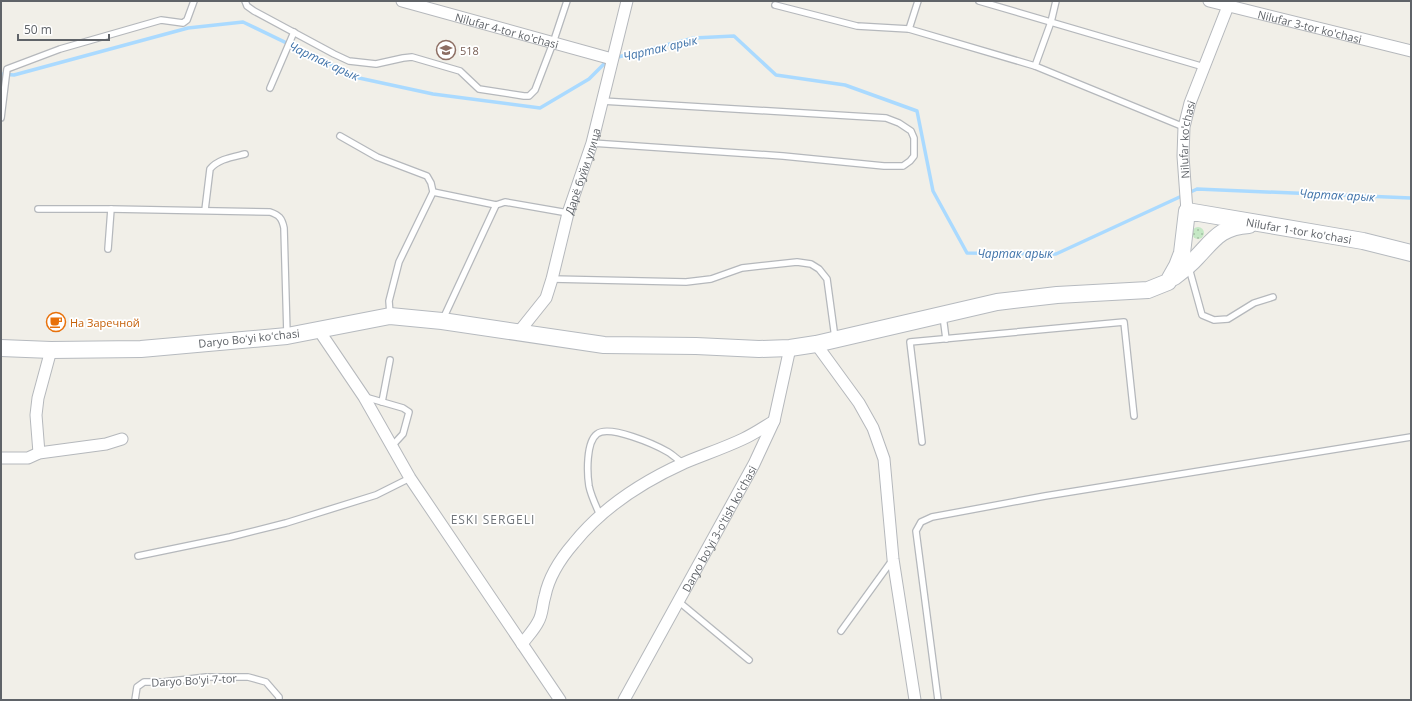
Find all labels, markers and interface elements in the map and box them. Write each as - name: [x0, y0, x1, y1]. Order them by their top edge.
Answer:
- street label: Nilufar 3-tor ko'chasi: [1256, 6, 1363, 46]
- street label: Nilufar 4-tor ko'chasi: [454, 9, 560, 51]
- scale bar: [18, 16, 109, 42]
- text: 50 m: [24, 21, 52, 38]
- water label: Чартак арык: [621, 31, 700, 65]
- water label: Чартак арык: [286, 37, 363, 85]
- school or university icon: 518: [435, 39, 457, 61]
- place label: 518: [460, 43, 479, 58]
- street label: Nilufar ko'chasi: [1175, 98, 1198, 179]
- street label: Дарё буйи улица: [561, 126, 603, 216]
- water label: Чартак арык: [1299, 185, 1376, 206]
- street label: Nilufar 1-tor ko'chasi: [1245, 214, 1353, 246]
- water label: Чартак арык: [977, 245, 1054, 262]
- cafe icon: На Заречной: [45, 311, 67, 333]
- place label: На Заречной: [70, 315, 140, 330]
- street label: Daryo Boʻyi koʻchasi: [198, 325, 300, 351]
- street label: Daryo bo'yi 3-o'tish ko'chasi: [678, 463, 759, 594]
- district label: ESKI SERGELI: [451, 511, 535, 528]
- street label: Daryo Bo'yi 7-tor: [151, 670, 238, 690]

